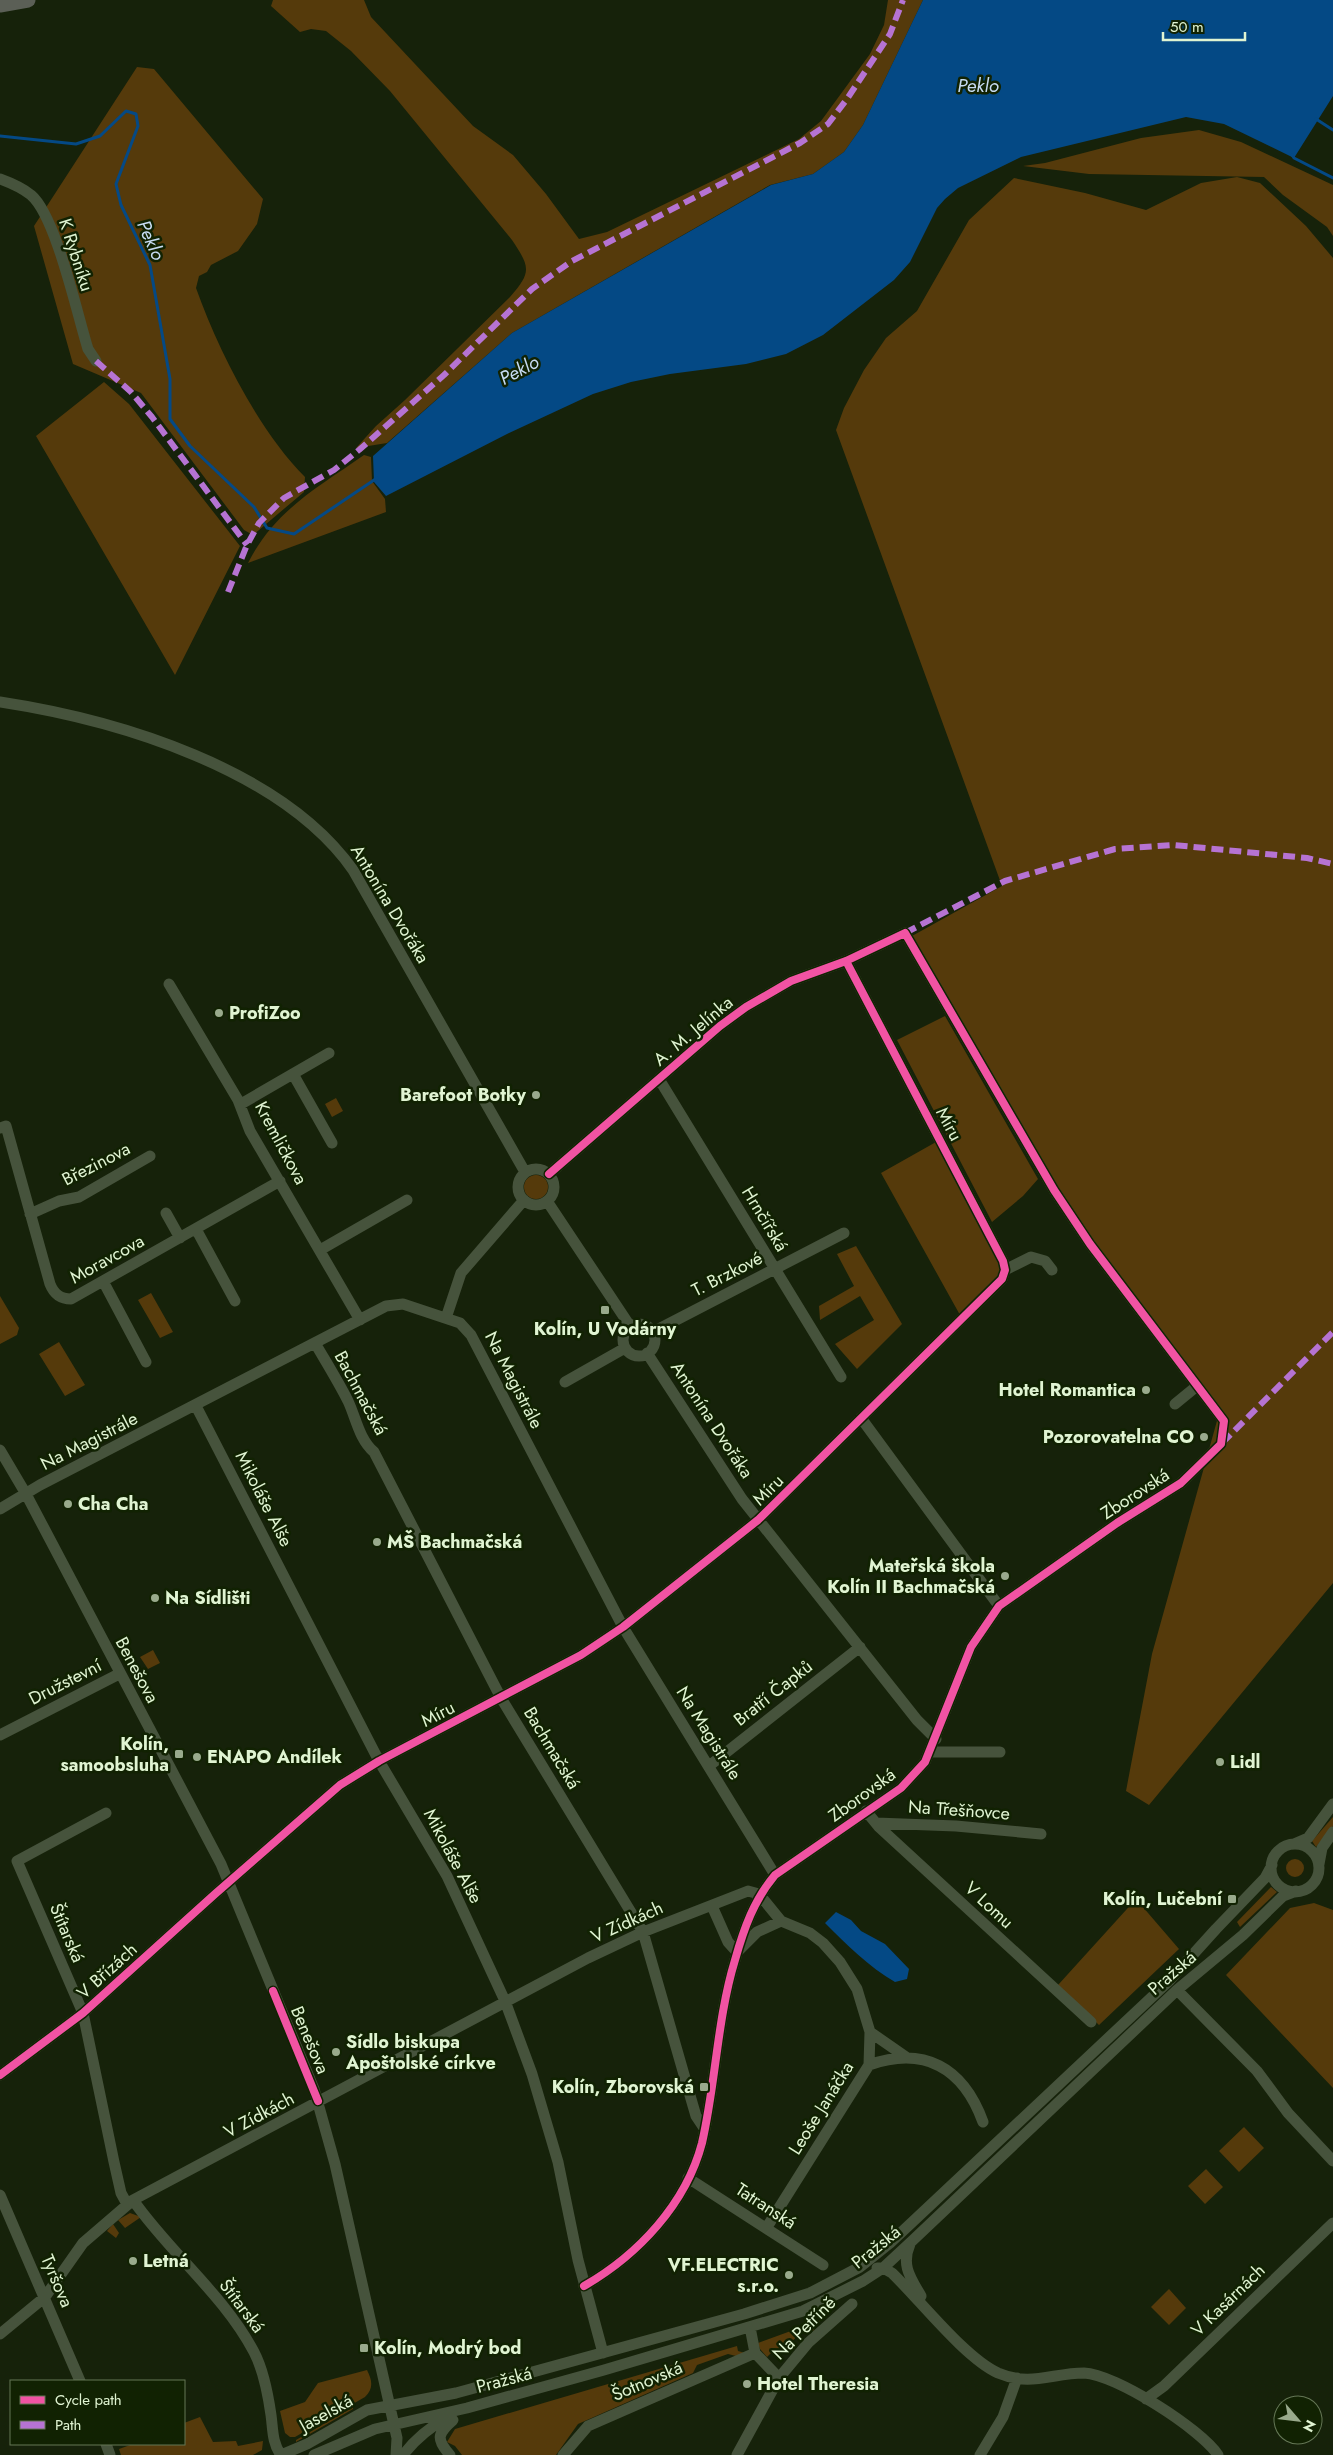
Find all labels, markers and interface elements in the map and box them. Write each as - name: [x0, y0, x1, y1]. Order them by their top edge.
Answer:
- scale bar: [1163, 10, 1246, 42]
- text: 50 m: [1170, 16, 1204, 38]
- water label: Peklo: [957, 72, 999, 99]
- street label: K Rybníku: [52, 215, 100, 295]
- water label: Peklo: [130, 216, 172, 264]
- water label: Peklo: [494, 348, 544, 392]
- street label: Antonína Dvořáka: [344, 840, 436, 968]
- street label: A. M. Jelínka: [647, 990, 739, 1072]
- place label: ProfiZoo: [229, 1000, 301, 1026]
- marker: ProfiZoo: [213, 1007, 225, 1019]
- place label: Barefoot Botky: [400, 1082, 527, 1108]
- marker: Barefoot Botky: [530, 1089, 542, 1101]
- street label: Kremličkova: [248, 1097, 314, 1189]
- street label: Míru: [929, 1102, 969, 1146]
- street label: Březinova: [57, 1136, 135, 1192]
- street label: Hrnčířská: [735, 1182, 795, 1256]
- street label: Moravcova: [65, 1228, 149, 1290]
- street label: T. Brzkové: [687, 1245, 767, 1303]
- marker: Kolín, U Vodárny: [599, 1304, 611, 1316]
- place label: Kolín, U Vodárny: [534, 1316, 677, 1342]
- street label: Na Magistrále: [478, 1327, 550, 1433]
- street label: Bachmačská: [328, 1346, 394, 1440]
- street label: Antonína Dvořáka: [664, 1356, 760, 1484]
- place label: Hotel Romantica: [999, 1377, 1136, 1403]
- marker: Hotel Romantica: [1140, 1384, 1152, 1396]
- street label: Na Magistrále: [36, 1405, 142, 1477]
- place label: Pozorovatelna CO: [1043, 1424, 1194, 1450]
- marker: Pozorovatelna CO: [1198, 1431, 1210, 1443]
- street label: Mikoláše Alše: [229, 1447, 299, 1551]
- street label: Zborovská: [1096, 1462, 1174, 1526]
- street label: Míru: [746, 1468, 790, 1512]
- place label: Cha Cha: [78, 1491, 149, 1517]
- marker: Cha Cha: [62, 1498, 74, 1510]
- place label: MŠ Bachmačská: [387, 1529, 522, 1555]
- marker: MŠ Bachmačská: [371, 1536, 383, 1548]
- place label: Mateřská škola Kolín II Bachmačská: [827, 1553, 995, 1600]
- marker: Mateřská škola Kolín II Bachmačská: [999, 1570, 1011, 1582]
- place label: Na Sídlišti: [165, 1585, 250, 1611]
- marker: Na Sídlišti: [149, 1592, 161, 1604]
- street label: Benešova: [109, 1632, 165, 1708]
- street label: Družstevní: [24, 1652, 107, 1711]
- street label: Bratří Čapků: [728, 1654, 818, 1732]
- street label: Na Magistrále: [670, 1681, 748, 1785]
- street label: Míru: [417, 1694, 459, 1734]
- street label: Bachmačská: [517, 1702, 587, 1794]
- place label: Kolín, samoobsluha: [61, 1731, 169, 1778]
- place label: ENAPO Andílek: [207, 1744, 343, 1770]
- marker: Kolín, samoobsluha: [173, 1748, 185, 1760]
- place label: Lidl: [1230, 1749, 1260, 1775]
- marker: ENAPO Andílek: [191, 1751, 203, 1763]
- marker: Lidl: [1214, 1756, 1226, 1768]
- street label: Zborovská: [823, 1762, 901, 1828]
- street label: Na Třešňovce: [907, 1793, 1011, 1827]
- street label: Mikoláše Alše: [417, 1804, 489, 1908]
- street label: V Lomu: [959, 1875, 1019, 1935]
- place label: Kolín, Lučební: [1103, 1886, 1223, 1912]
- marker: Kolín, Lučební: [1226, 1893, 1238, 1905]
- street label: V Zídkách: [587, 1895, 667, 1949]
- street label: Štítarská: [43, 1899, 91, 1967]
- street label: V Břízách: [71, 1937, 143, 2005]
- street label: Pražská: [1142, 1945, 1202, 2001]
- street label: Benešova: [284, 2002, 336, 2078]
- place label: Sídlo biskupa Apoštolské církve: [345, 2029, 496, 2076]
- marker: Sídlo biskupa Apoštolské církve: [330, 2046, 342, 2058]
- street label: Leoše Janáčka: [782, 2056, 860, 2160]
- place label: Kolín, Zborovská: [552, 2074, 694, 2100]
- marker: Kolín, Zborovská: [698, 2081, 710, 2093]
- street label: V Zídkách: [219, 2086, 299, 2144]
- street label: Tatranská: [731, 2177, 801, 2235]
- street label: Pražská: [846, 2219, 906, 2275]
- place label: Letná: [143, 2248, 189, 2274]
- street label: Tyršova: [34, 2250, 80, 2312]
- place label: VF.ELECTRIC s.r.o.: [667, 2252, 779, 2299]
- marker: Letná: [127, 2255, 139, 2267]
- street label: V Kasárnách: [1185, 2258, 1271, 2342]
- marker: VF.ELECTRIC s.r.o.: [783, 2269, 795, 2281]
- street label: Štítarská: [213, 2273, 271, 2339]
- street label: Na Petříně: [766, 2290, 842, 2366]
- place label: Kolín, Modrý bod: [374, 2335, 521, 2361]
- marker: Kolín, Modrý bod: [358, 2342, 370, 2354]
- street label: Šotnovská: [607, 2354, 687, 2408]
- street label: Pražská: [473, 2360, 535, 2400]
- place label: Hotel Theresia: [757, 2371, 879, 2397]
- marker: Hotel Theresia: [741, 2378, 753, 2390]
- legend: [10, 2380, 185, 2445]
- street label: Jaselská: [293, 2388, 357, 2439]
- text: Cycle path: [55, 2389, 122, 2411]
- north arrow: [1273, 2395, 1323, 2445]
- text: Path: [55, 2414, 81, 2436]
- text: N: [1298, 2416, 1321, 2436]

